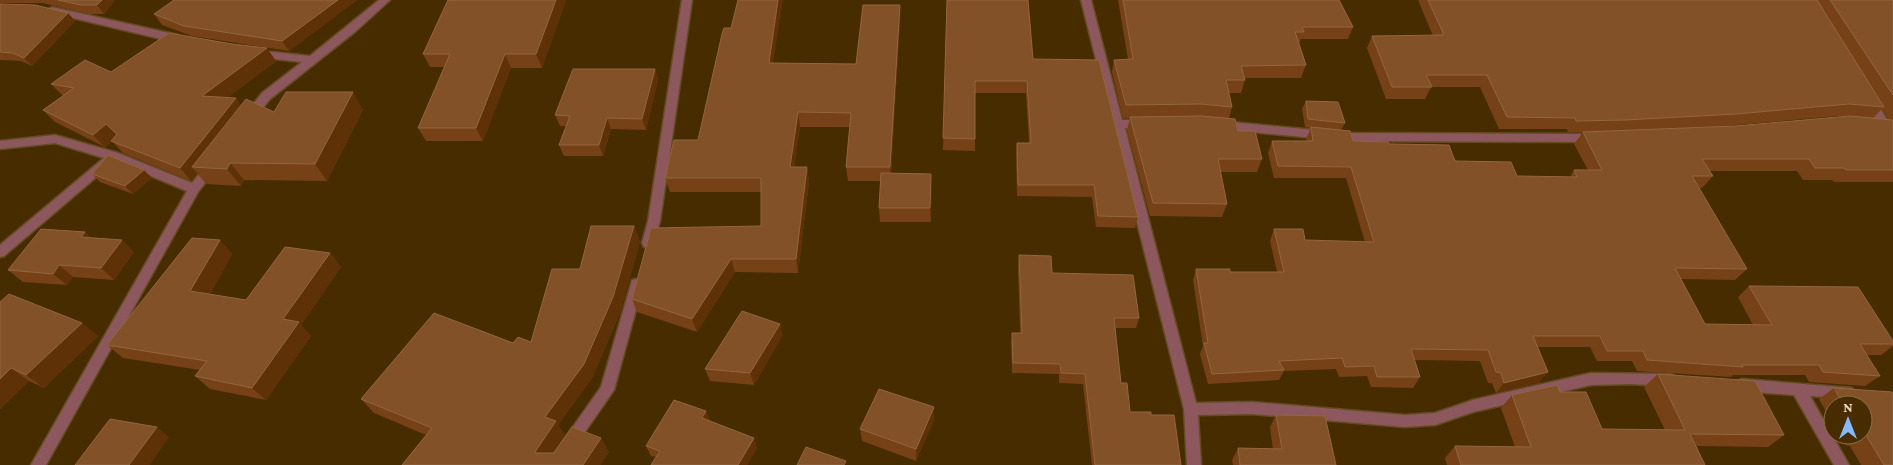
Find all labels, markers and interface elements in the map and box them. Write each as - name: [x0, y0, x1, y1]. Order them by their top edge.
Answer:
- north arrow: [1823, 395, 1873, 445]
- text: N: [1843, 399, 1853, 415]

